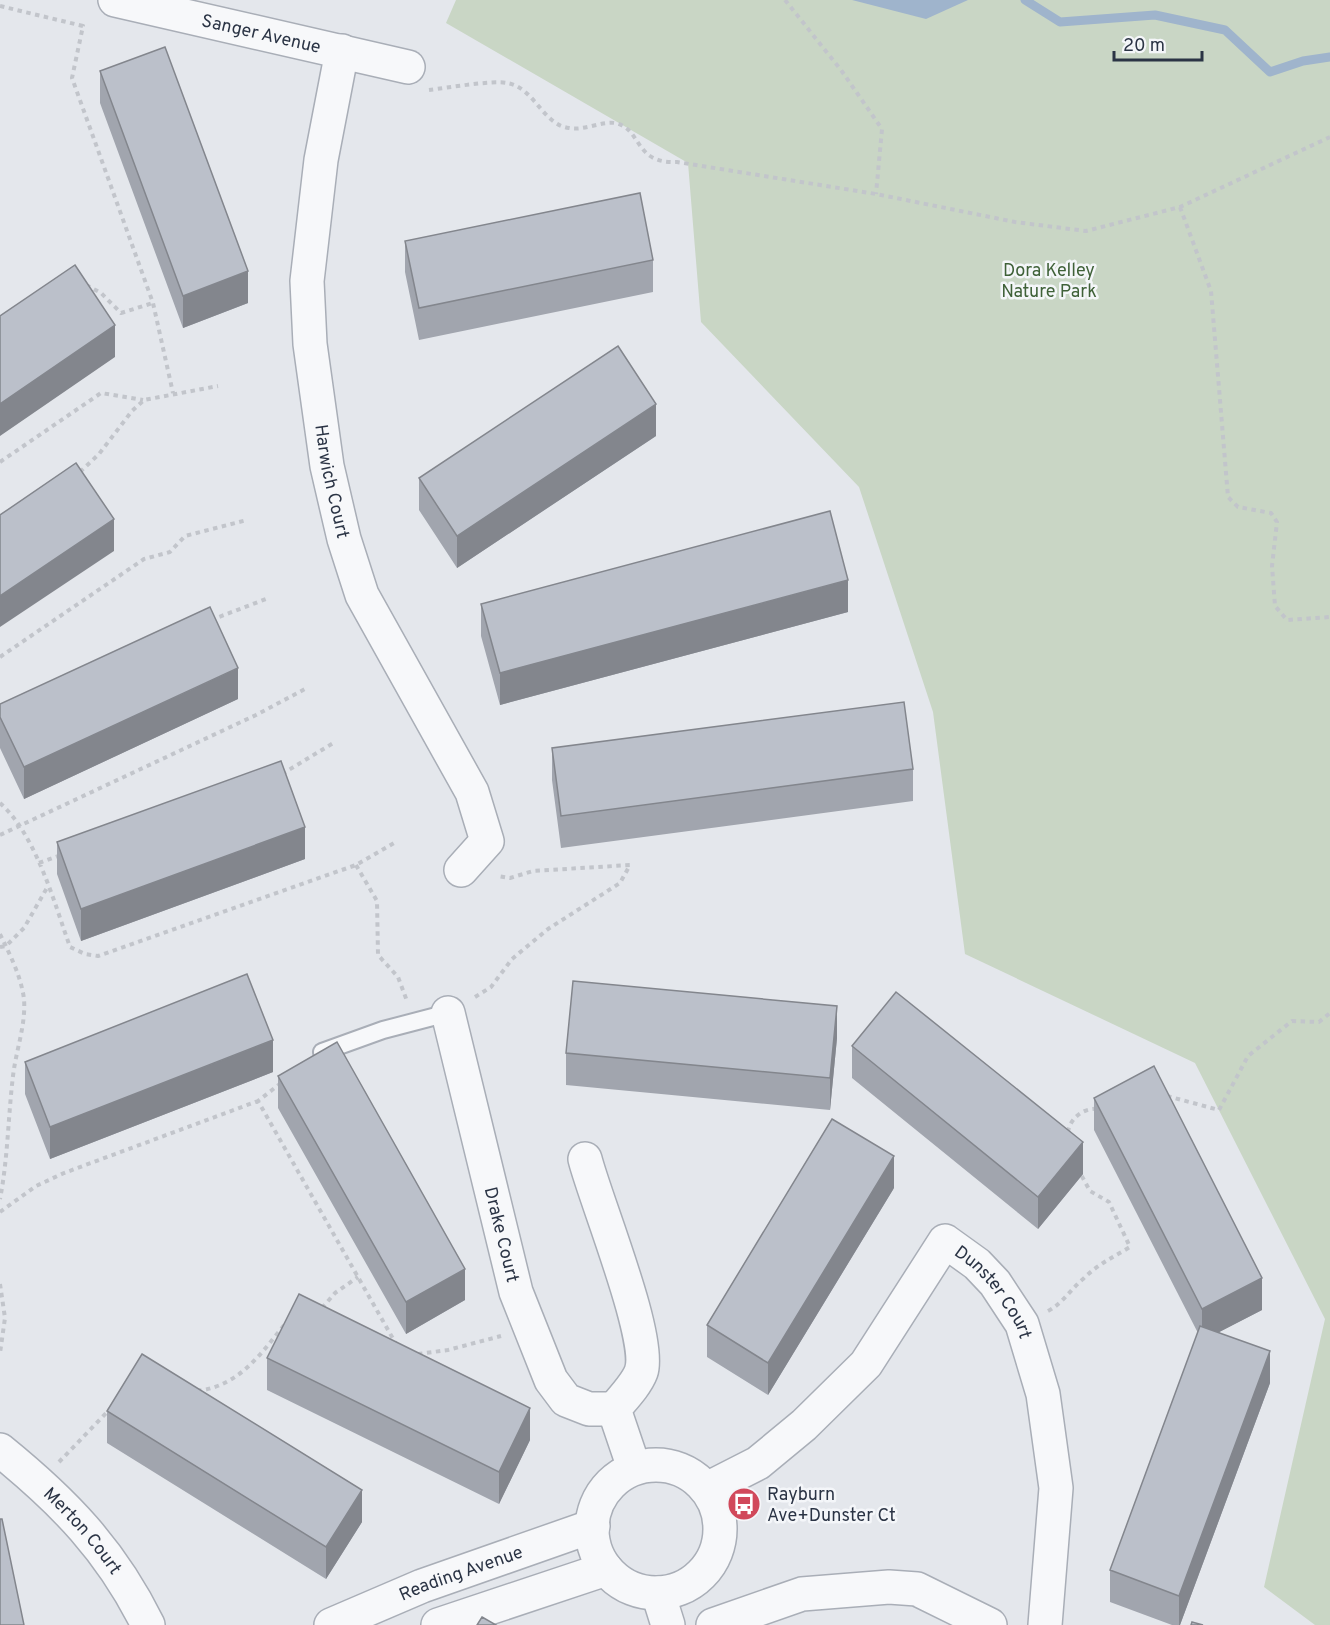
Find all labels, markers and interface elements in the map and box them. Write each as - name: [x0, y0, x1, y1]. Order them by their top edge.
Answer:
- street label: Sanger Avenue: [199, 10, 323, 60]
- scale bar: [1114, 24, 1202, 62]
- text: 20 m: [1123, 35, 1165, 58]
- park label: Dora Kelley Nature Park: [1001, 260, 1097, 304]
- street label: Harwich Court: [308, 423, 353, 541]
- street label: Drake Court: [478, 1185, 523, 1285]
- street label: Dunster Court: [949, 1241, 1036, 1342]
- street label: Merton Court: [38, 1483, 126, 1580]
- place label: Rayburn Ave+Dunster Ct: [767, 1484, 896, 1528]
- bus stop icon: Rayburn Ave+Dunster Ct: [726, 1486, 762, 1522]
- street label: Reading Avenue: [396, 1541, 526, 1607]

